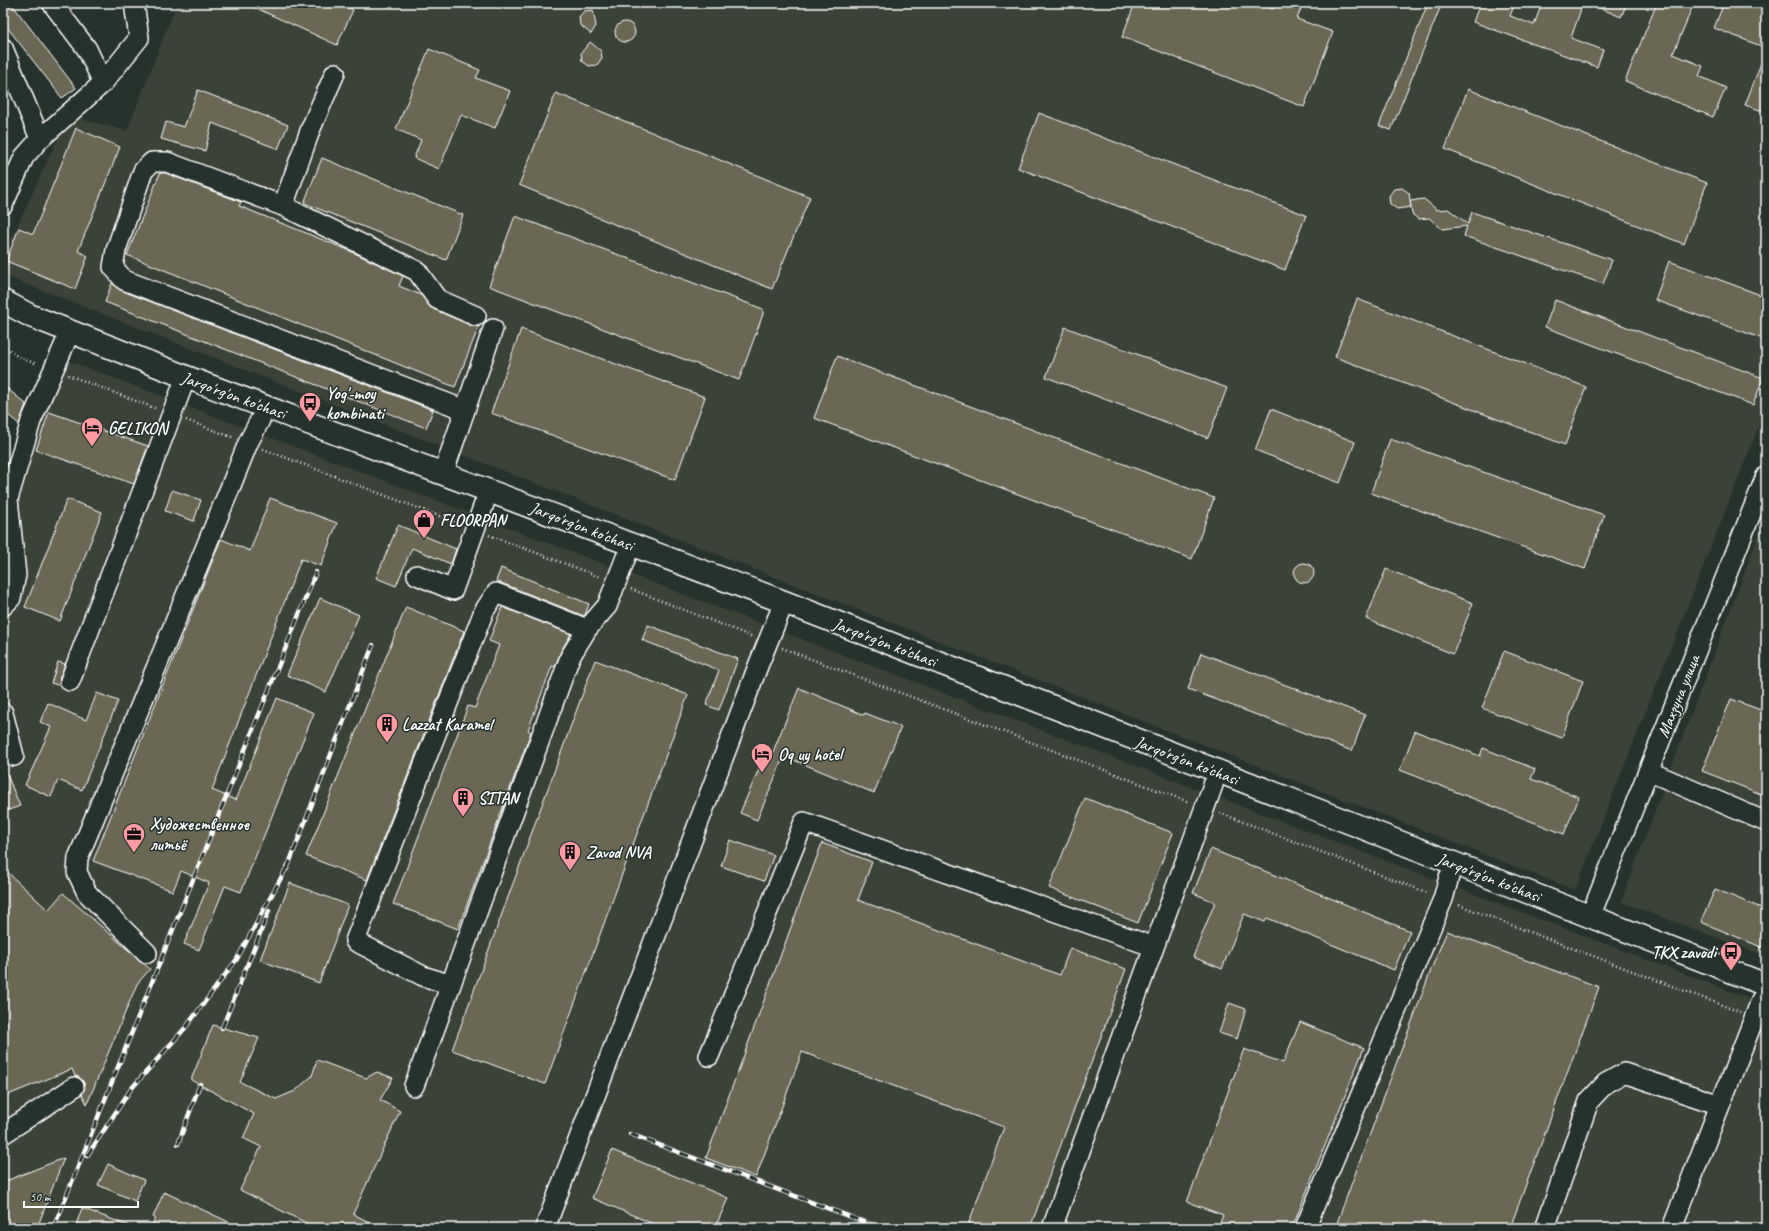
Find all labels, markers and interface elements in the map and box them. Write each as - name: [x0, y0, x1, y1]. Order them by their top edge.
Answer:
- street label: Jarqo'rg'on ko'chasi: [178, 367, 290, 425]
- place label: Yog'-moy kombinati: [326, 383, 387, 424]
- bus stop icon: Yog'-moy kombinati: [297, 390, 323, 423]
- hotel icon: GELIKON: [79, 415, 105, 448]
- place label: GELIKON: [108, 418, 171, 439]
- street label: Jarqo'rg'on ko'chasi: [526, 497, 638, 556]
- shop icon: FLOORPAN: [411, 507, 437, 540]
- place label: FLOORPAN: [440, 510, 509, 531]
- street label: Jarqo'rg'on ko'chasi: [829, 613, 941, 672]
- street label: Махзуна улица: [1652, 650, 1706, 741]
- building icon: Lazzat Karamel: [374, 711, 400, 744]
- place label: Lazzat Karamel: [402, 714, 495, 735]
- street label: Jarqo'rg'on ko'chasi: [1131, 731, 1243, 790]
- hotel icon: Oq uy hotel: [749, 741, 775, 774]
- place label: Oq uy hotel: [778, 744, 845, 765]
- building icon: SITAN: [450, 785, 476, 818]
- place label: SITAN: [478, 788, 522, 809]
- place label: Художественное литьё: [150, 814, 251, 855]
- office icon: Художественное литьё: [121, 821, 147, 854]
- building icon: Zavod NVA: [557, 839, 583, 872]
- place label: Zavod NVA: [586, 842, 652, 863]
- street label: Jarqo'rg'on ko'chasi: [1433, 848, 1545, 907]
- bus stop icon: TKX zavodi: [1718, 939, 1744, 972]
- place label: TKX zavodi: [1652, 942, 1719, 963]
- scale bar: [24, 1183, 138, 1209]
- text: 50 m: [30, 1189, 52, 1205]

